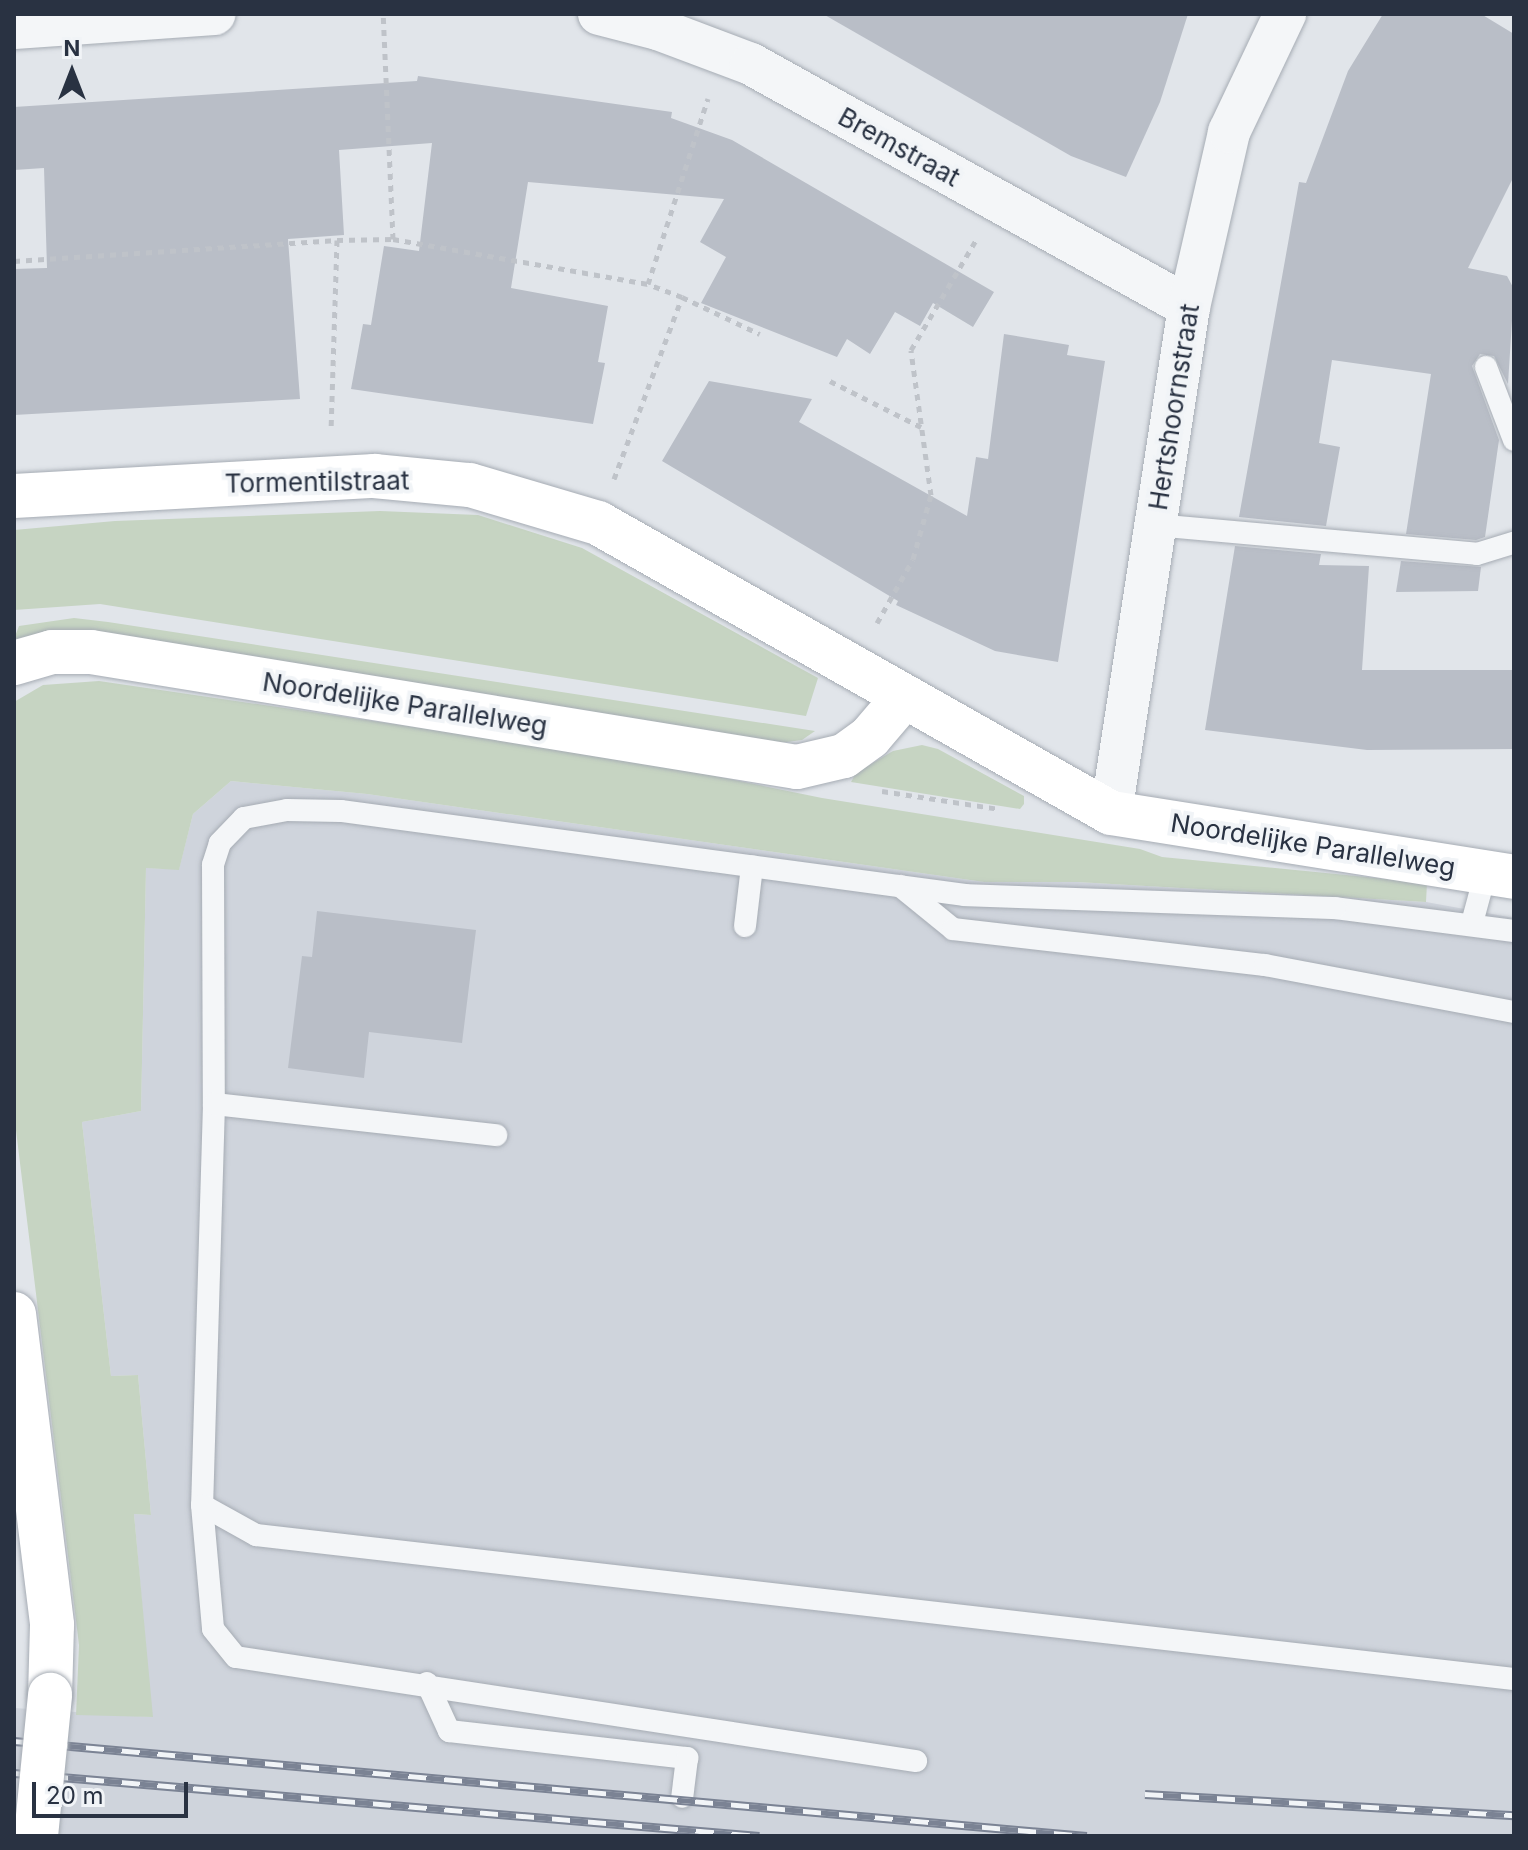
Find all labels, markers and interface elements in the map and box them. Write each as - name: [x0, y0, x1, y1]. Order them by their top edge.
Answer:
- north arrow: [32, 32, 112, 112]
- text: N: [64, 35, 80, 61]
- street label: Bremstraat: [833, 101, 965, 193]
- street label: Hertshoornstraat: [1142, 302, 1206, 512]
- street label: Tormentilstraat: [224, 465, 410, 499]
- street label: Noordelijke Parallelweg: [260, 666, 550, 742]
- street label: Noordelijke Parallelweg: [1168, 807, 1458, 883]
- scale bar: [36, 1766, 192, 1816]
- text: 20 m: [46, 1781, 104, 1810]

